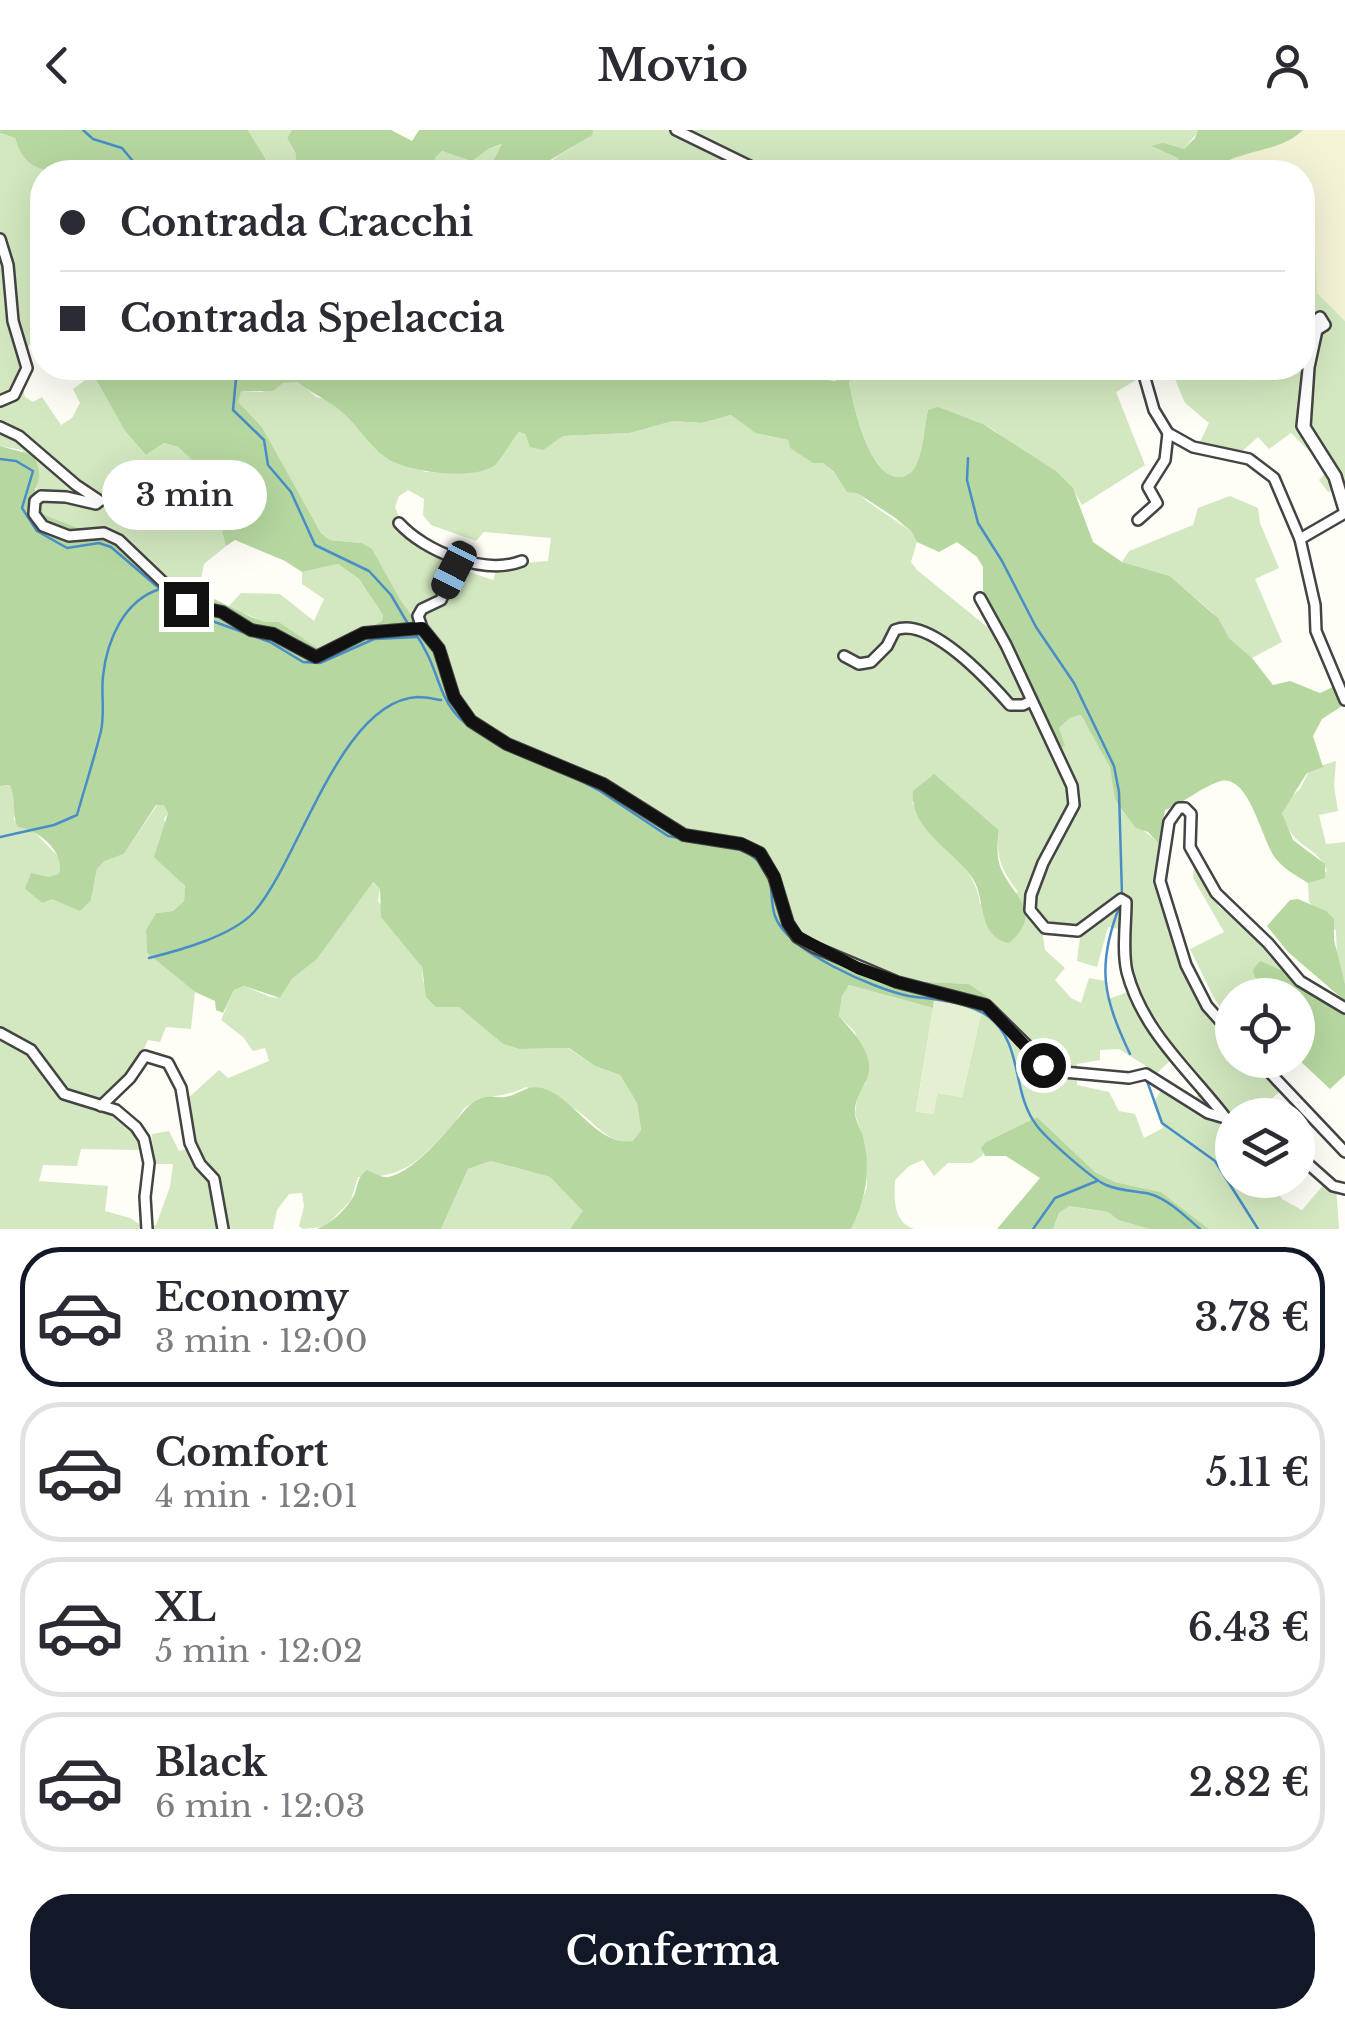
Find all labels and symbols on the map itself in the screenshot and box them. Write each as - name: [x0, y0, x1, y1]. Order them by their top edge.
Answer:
- callout: 3 min: [104, 459, 268, 529]
- car: [427, 536, 481, 604]
- route end: [164, 582, 209, 627]
- route start: [1021, 1043, 1066, 1088]

